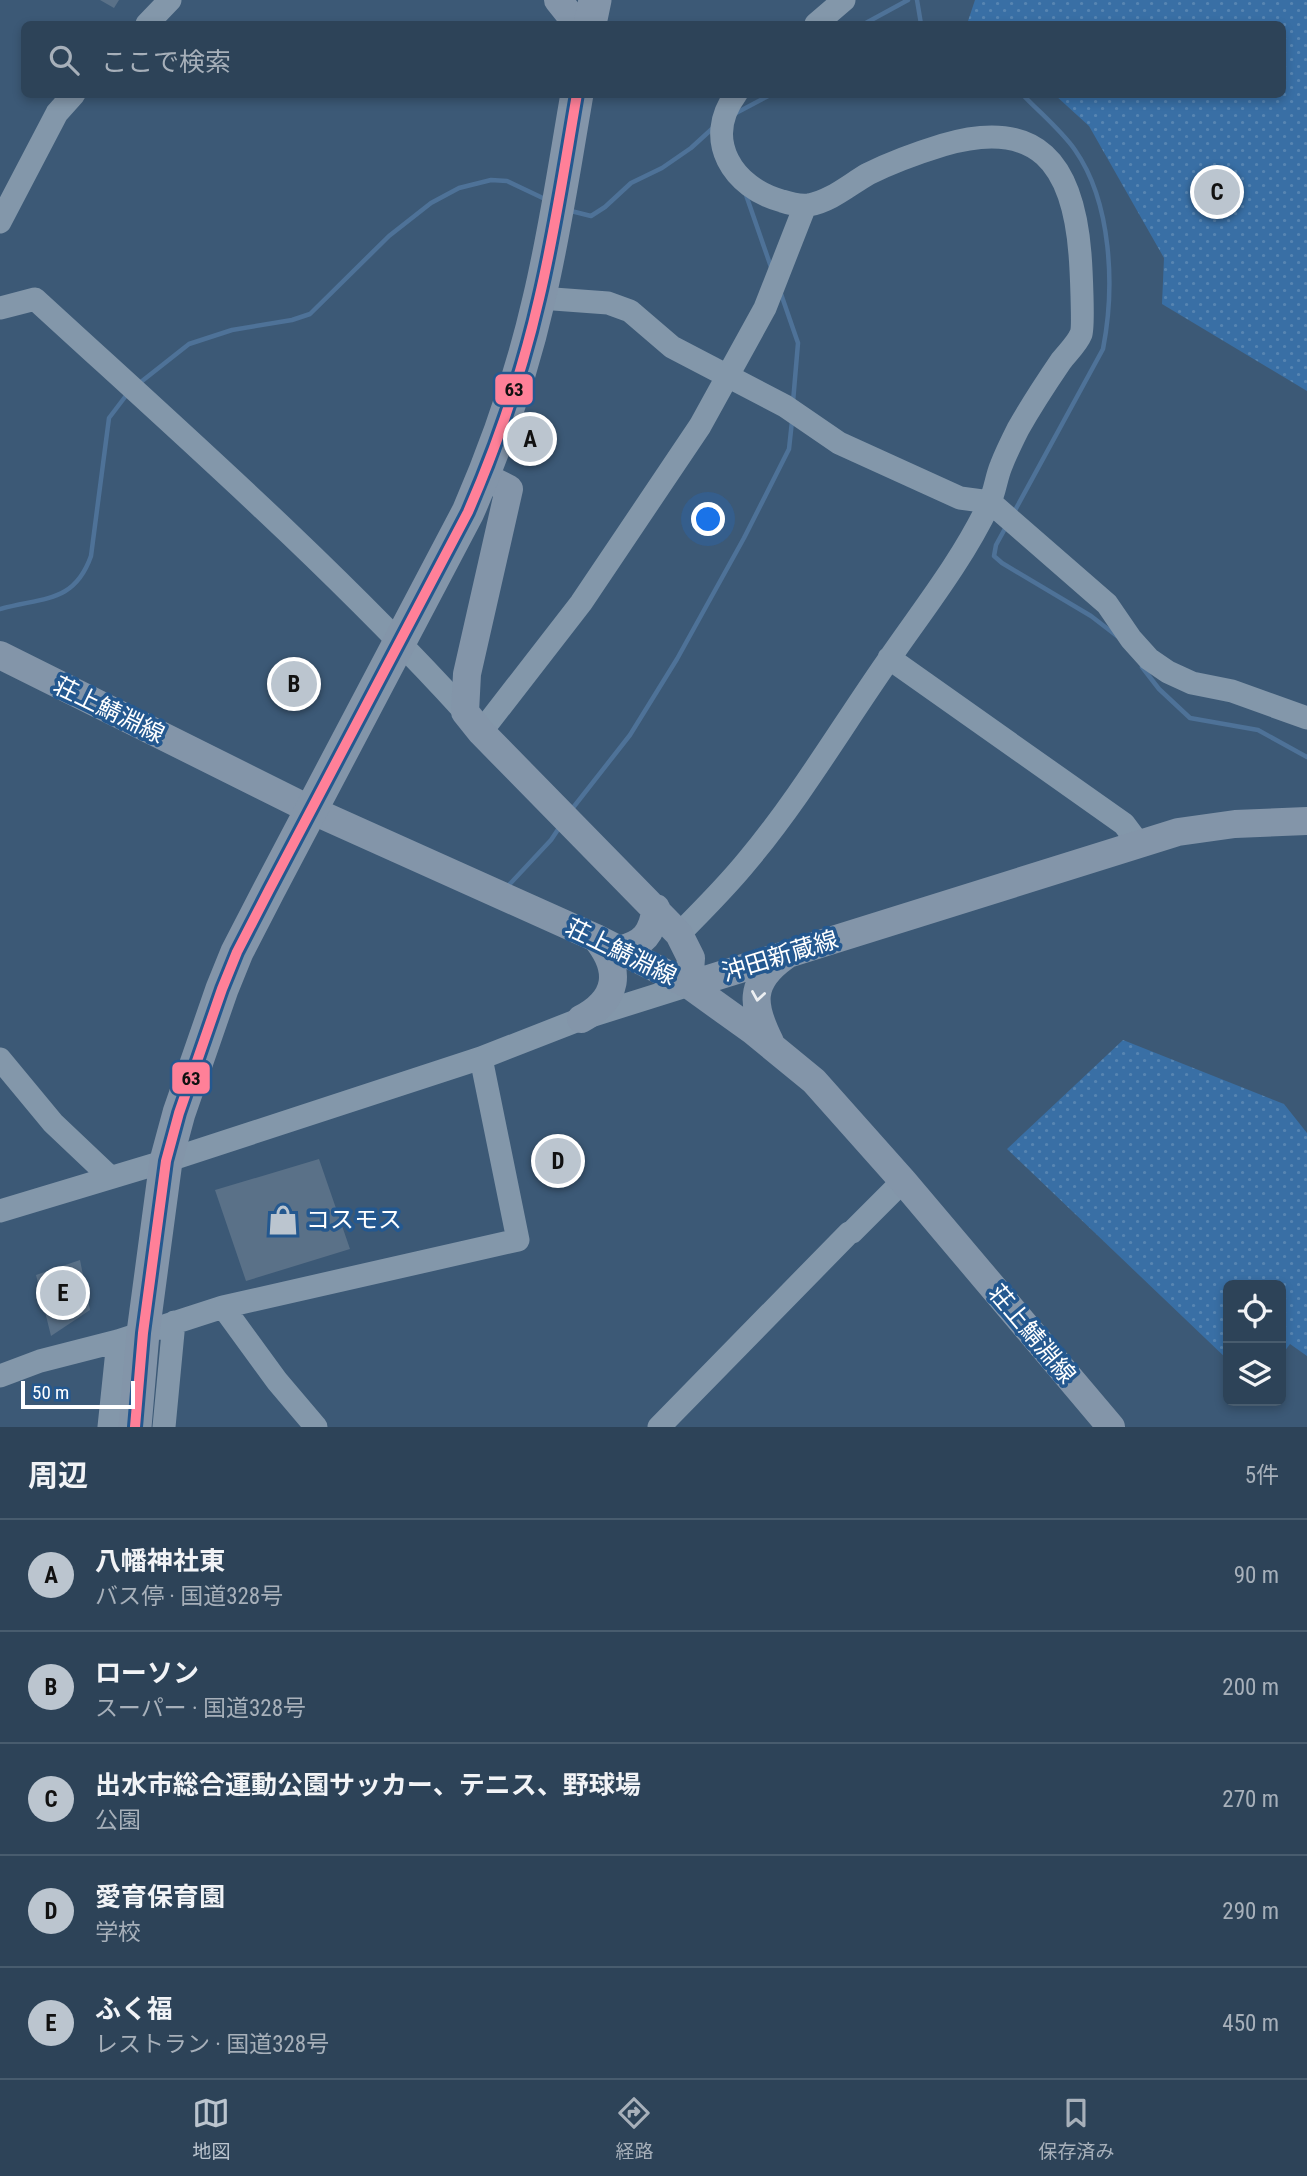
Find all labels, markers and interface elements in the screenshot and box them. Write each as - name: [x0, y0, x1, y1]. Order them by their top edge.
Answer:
- search box: [21, 21, 1286, 98]
- icon: search: [45, 41, 83, 79]
- text: ここで検索: [101, 47, 231, 77]
- pin: C: [1194, 166, 1240, 218]
- line badge: 63: [494, 373, 534, 406]
- text: 63: [504, 378, 524, 401]
- pin: A: [507, 413, 553, 465]
- your location: [691, 502, 725, 536]
- pin: B: [271, 658, 317, 710]
- street label: 荘上鯖淵線: [49, 671, 169, 749]
- street label: 荘上鯖淵線: [561, 913, 681, 991]
- street label: 沖田新蔵線: [719, 925, 841, 987]
- one-way arrow: [751, 990, 766, 1002]
- line badge: 63: [171, 1061, 211, 1095]
- text: 63: [181, 1067, 201, 1090]
- pin: D: [535, 1135, 581, 1187]
- shop icon: コスモス: [266, 1203, 300, 1237]
- place label: コスモス: [306, 1206, 402, 1234]
- pin: E: [40, 1267, 86, 1319]
- street label: 荘上鯖淵線: [983, 1279, 1081, 1389]
- map controls: [1223, 1280, 1286, 1406]
- button: locate: [1223, 1280, 1286, 1343]
- button: layers: [1223, 1343, 1286, 1406]
- scale bar: [21, 1378, 135, 1410]
- text: 50 m: [32, 1381, 69, 1404]
- text: 周辺: [28, 1458, 88, 1493]
- text: 5件: [1245, 1462, 1279, 1489]
- text: 八幡神社東: [95, 1546, 225, 1576]
- text: A: [44, 1562, 58, 1589]
- text: 90 m: [1234, 1562, 1279, 1589]
- text: バス停 · 国道328号: [95, 1583, 283, 1610]
- text: ローソン: [95, 1658, 199, 1688]
- text: B: [45, 1674, 57, 1701]
- text: 200 m: [1222, 1674, 1279, 1701]
- text: スーパー · 国道328号: [95, 1695, 306, 1722]
- text: 出水市総合運動公園サッカー、テニス、野球場: [95, 1770, 641, 1800]
- text: C: [44, 1786, 58, 1813]
- text: 270 m: [1222, 1786, 1279, 1813]
- text: 公園: [95, 1807, 141, 1834]
- text: 愛育保育園: [95, 1882, 225, 1912]
- text: D: [45, 1898, 58, 1925]
- text: 290 m: [1222, 1898, 1279, 1925]
- text: 学校: [95, 1919, 141, 1946]
- text: ふく福: [95, 1994, 173, 2024]
- text: E: [45, 2010, 57, 2037]
- text: 450 m: [1222, 2010, 1279, 2037]
- text: レストラン · 国道328号: [95, 2031, 329, 2058]
- tab: 地図: [192, 2094, 231, 2163]
- tab: 経路: [615, 2094, 654, 2163]
- tab: 保存済み: [1038, 2094, 1115, 2163]

